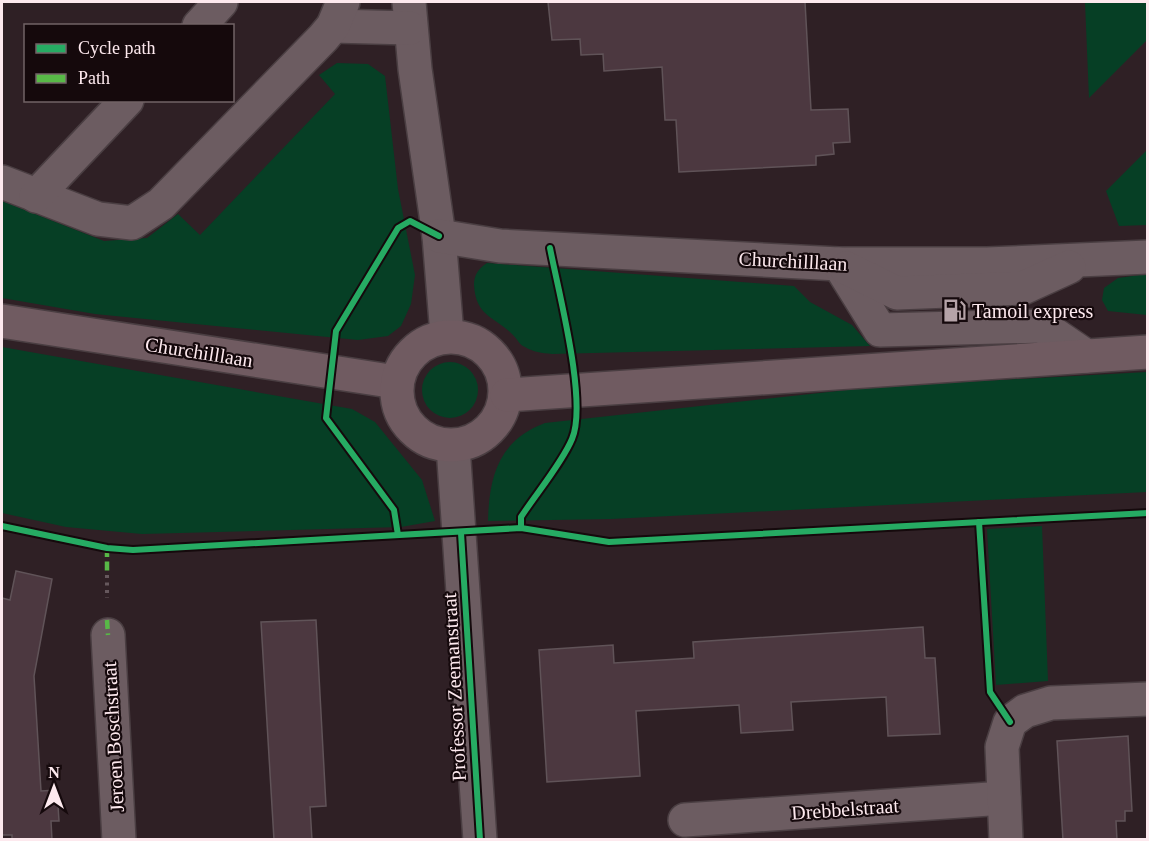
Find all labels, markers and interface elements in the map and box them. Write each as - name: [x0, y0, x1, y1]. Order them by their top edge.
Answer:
- legend: [24, 24, 234, 102]
- text: Cycle path: [78, 38, 155, 58]
- text: Path: [78, 68, 110, 88]
- street label: Churchilllaan: [738, 247, 848, 275]
- fuel station icon: Tamoil express: [941, 298, 967, 324]
- place label: Tamoil express: [972, 300, 1094, 323]
- street label: Churchilllaan: [144, 333, 254, 371]
- street label: Professor Zeemanstraat: [438, 592, 470, 782]
- street label: Jeroen Boschstraat: [98, 661, 128, 813]
- north arrow: [24, 757, 84, 817]
- text: N: [48, 764, 60, 781]
- street label: Drebbelstraat: [790, 794, 900, 824]

